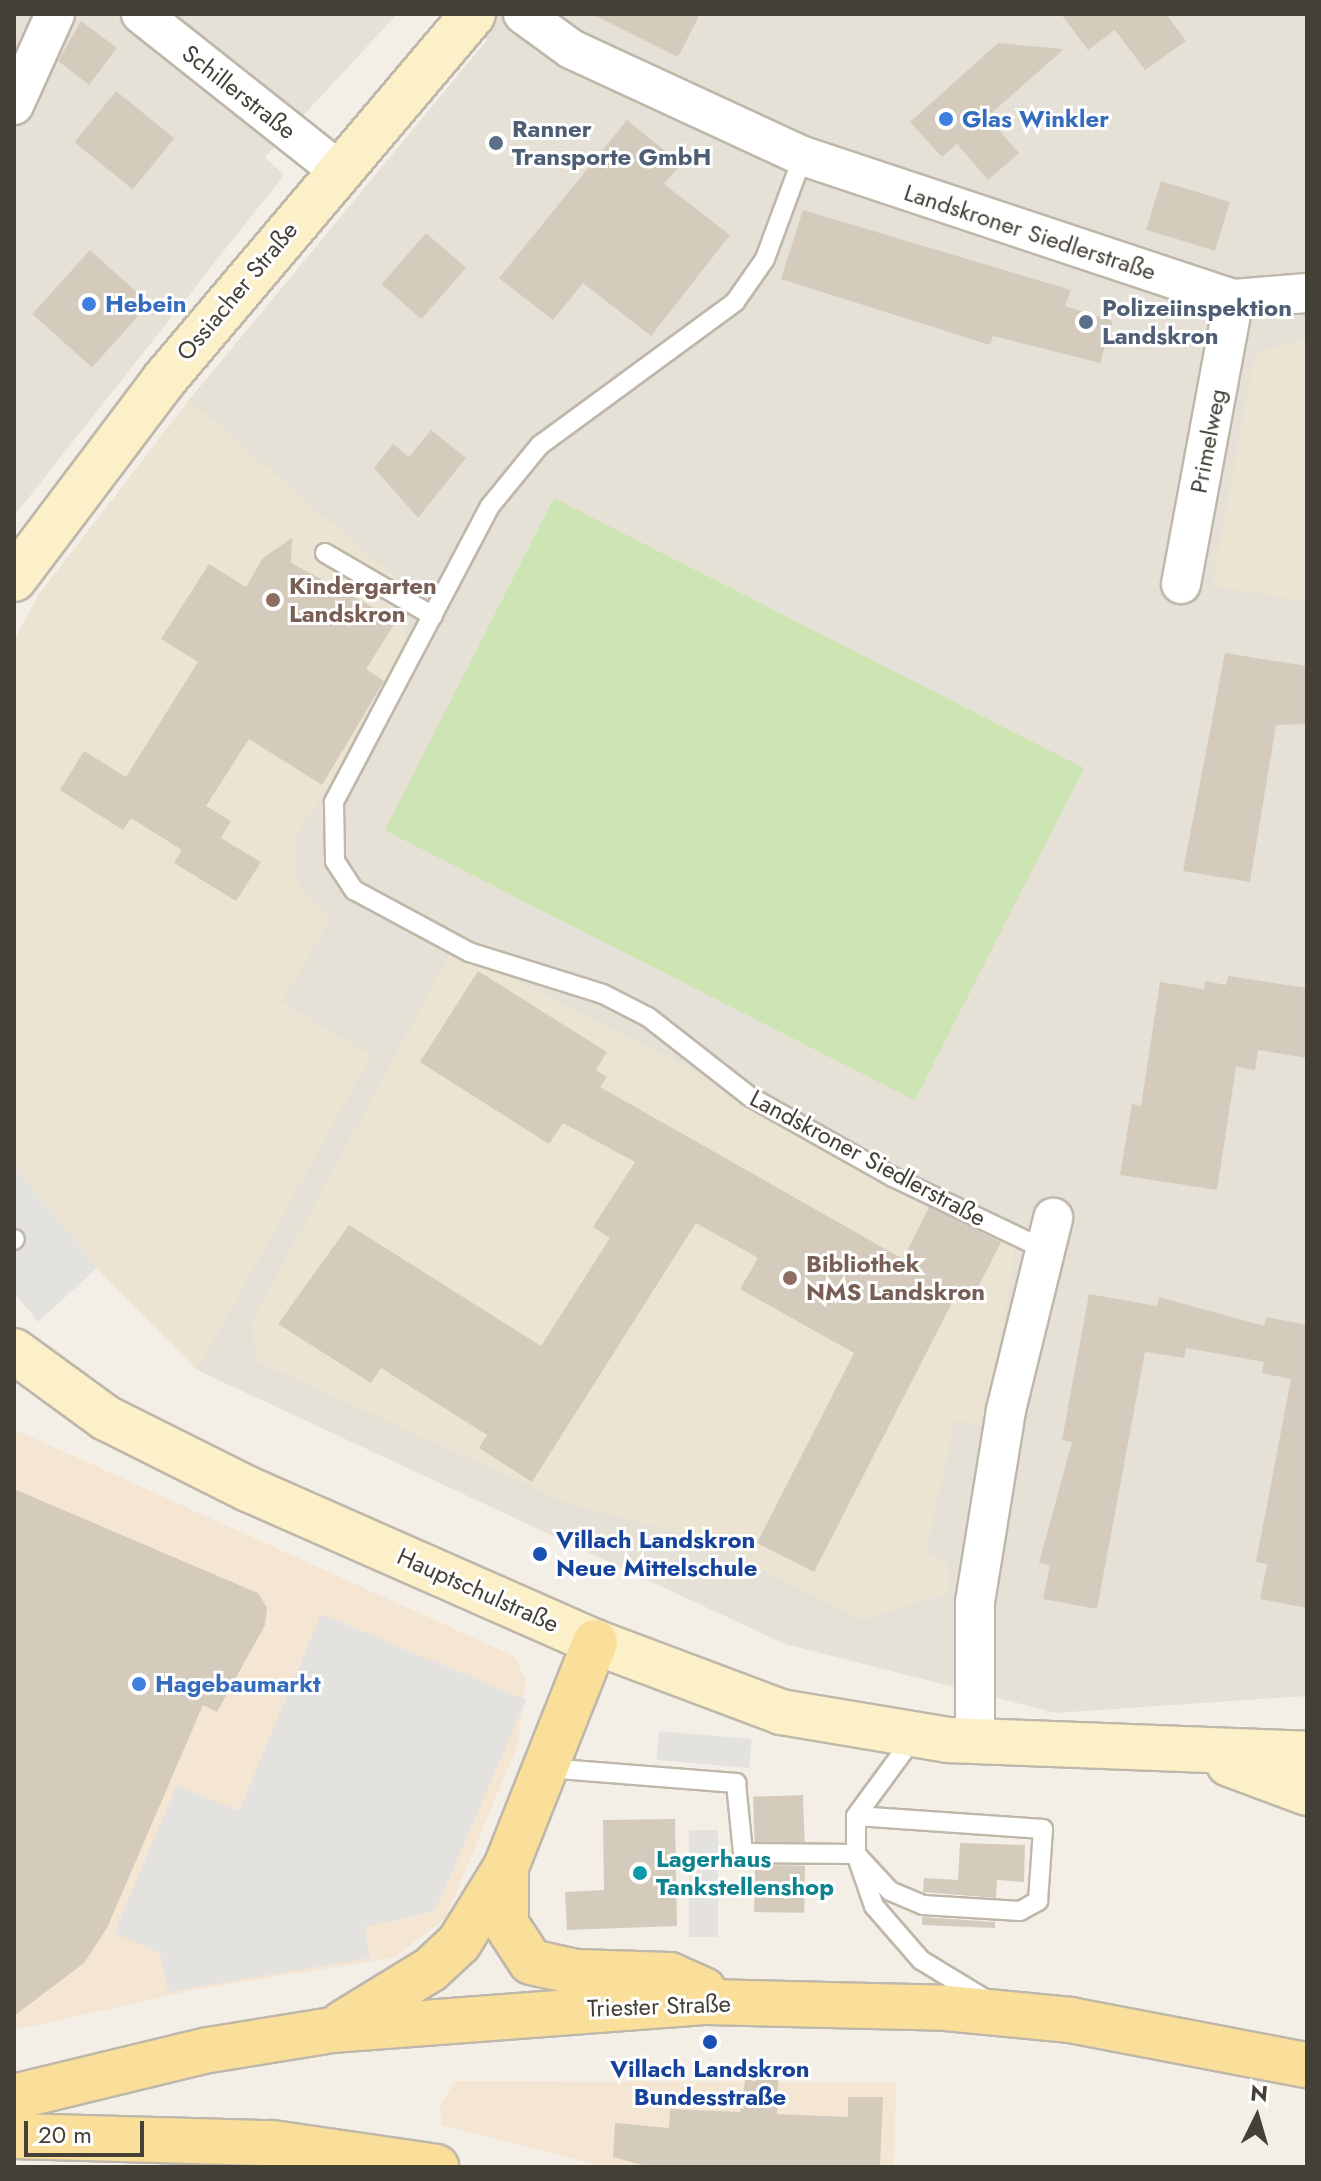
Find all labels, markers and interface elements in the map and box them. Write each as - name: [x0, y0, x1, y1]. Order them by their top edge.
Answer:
- street label: Schillerstraße: [176, 39, 302, 145]
- place label: Glas Winkler: [962, 105, 1109, 133]
- marker: Glas Winkler: [937, 110, 955, 128]
- place label: Ranner Transporte GmbH: [512, 115, 711, 171]
- marker: Ranner Transporte GmbH: [487, 134, 505, 152]
- street label: Landskroner Siedlerstraße: [901, 178, 1159, 286]
- street label: Ossiacher Straße: [171, 216, 303, 366]
- place label: Hebein: [105, 290, 187, 318]
- place label: Polizeiinspektion Landskron: [1102, 294, 1292, 350]
- marker: Hebein: [80, 295, 98, 313]
- marker: Polizeiinspektion Landskron: [1077, 313, 1095, 331]
- street label: Primelweg: [1184, 386, 1232, 496]
- place label: Kindergarten Landskron: [289, 572, 437, 628]
- marker: Kindergarten Landskron: [264, 591, 282, 609]
- street label: Landskroner Siedlerstraße: [745, 1084, 991, 1232]
- place label: Bibliothek NMS Landskron: [806, 1250, 985, 1306]
- marker: Bibliothek NMS Landskron: [781, 1269, 799, 1287]
- place label: Villach Landskron Neue Mittelschule: [556, 1526, 758, 1582]
- street label: Hauptschulstraße: [393, 1542, 563, 1638]
- marker: Villach Landskron Neue Mittelschule: [531, 1545, 549, 1563]
- place label: Hagebaumarkt: [155, 1670, 321, 1698]
- marker: Hagebaumarkt: [130, 1675, 148, 1693]
- place label: Lagerhaus Tankstellenshop: [656, 1845, 834, 1901]
- marker: Lagerhaus Tankstellenshop: [631, 1864, 649, 1882]
- street label: Triester Straße: [587, 1989, 731, 2023]
- marker: Villach Landskron Bundesstraße: [701, 2033, 719, 2051]
- place label: Villach Landskron Bundesstraße: [610, 2055, 810, 2111]
- text: N: [1249, 2076, 1269, 2110]
- north arrow: [1217, 2077, 1297, 2157]
- scale bar: [28, 2105, 148, 2155]
- text: 20 m: [38, 2117, 92, 2152]

